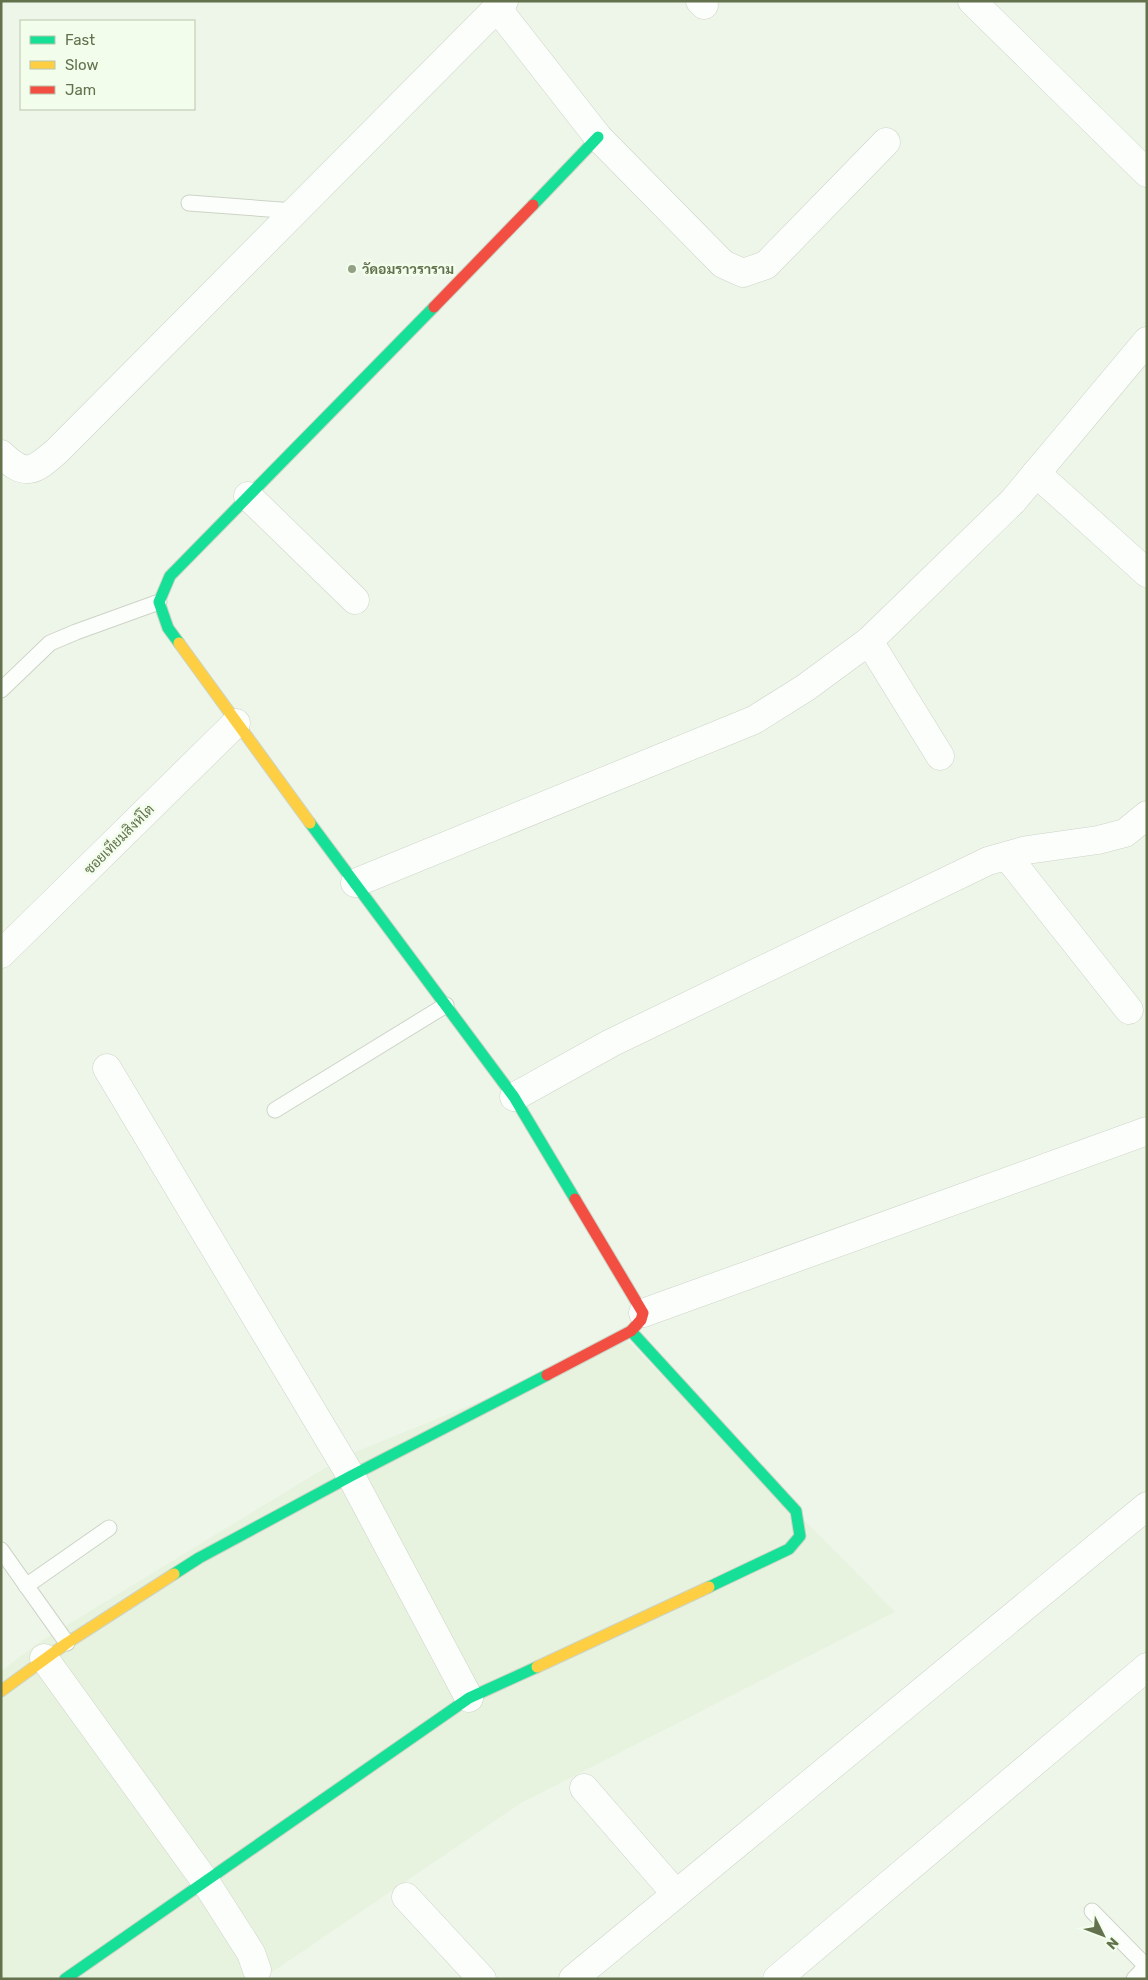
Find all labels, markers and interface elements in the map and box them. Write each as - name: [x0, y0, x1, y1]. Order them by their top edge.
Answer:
- legend: [20, 20, 195, 110]
- text: Fast: [65, 31, 95, 49]
- text: Slow: [65, 56, 98, 74]
- text: Jam: [65, 81, 96, 99]
- place label: วัดอมราวราราม: [362, 261, 454, 278]
- marker: วัดอมราวราราม: [346, 263, 358, 275]
- street label: ซอยเทียมสิงห์โต: [80, 800, 158, 878]
- north arrow: [1078, 1910, 1128, 1960]
- text: N: [1103, 1934, 1122, 1953]

